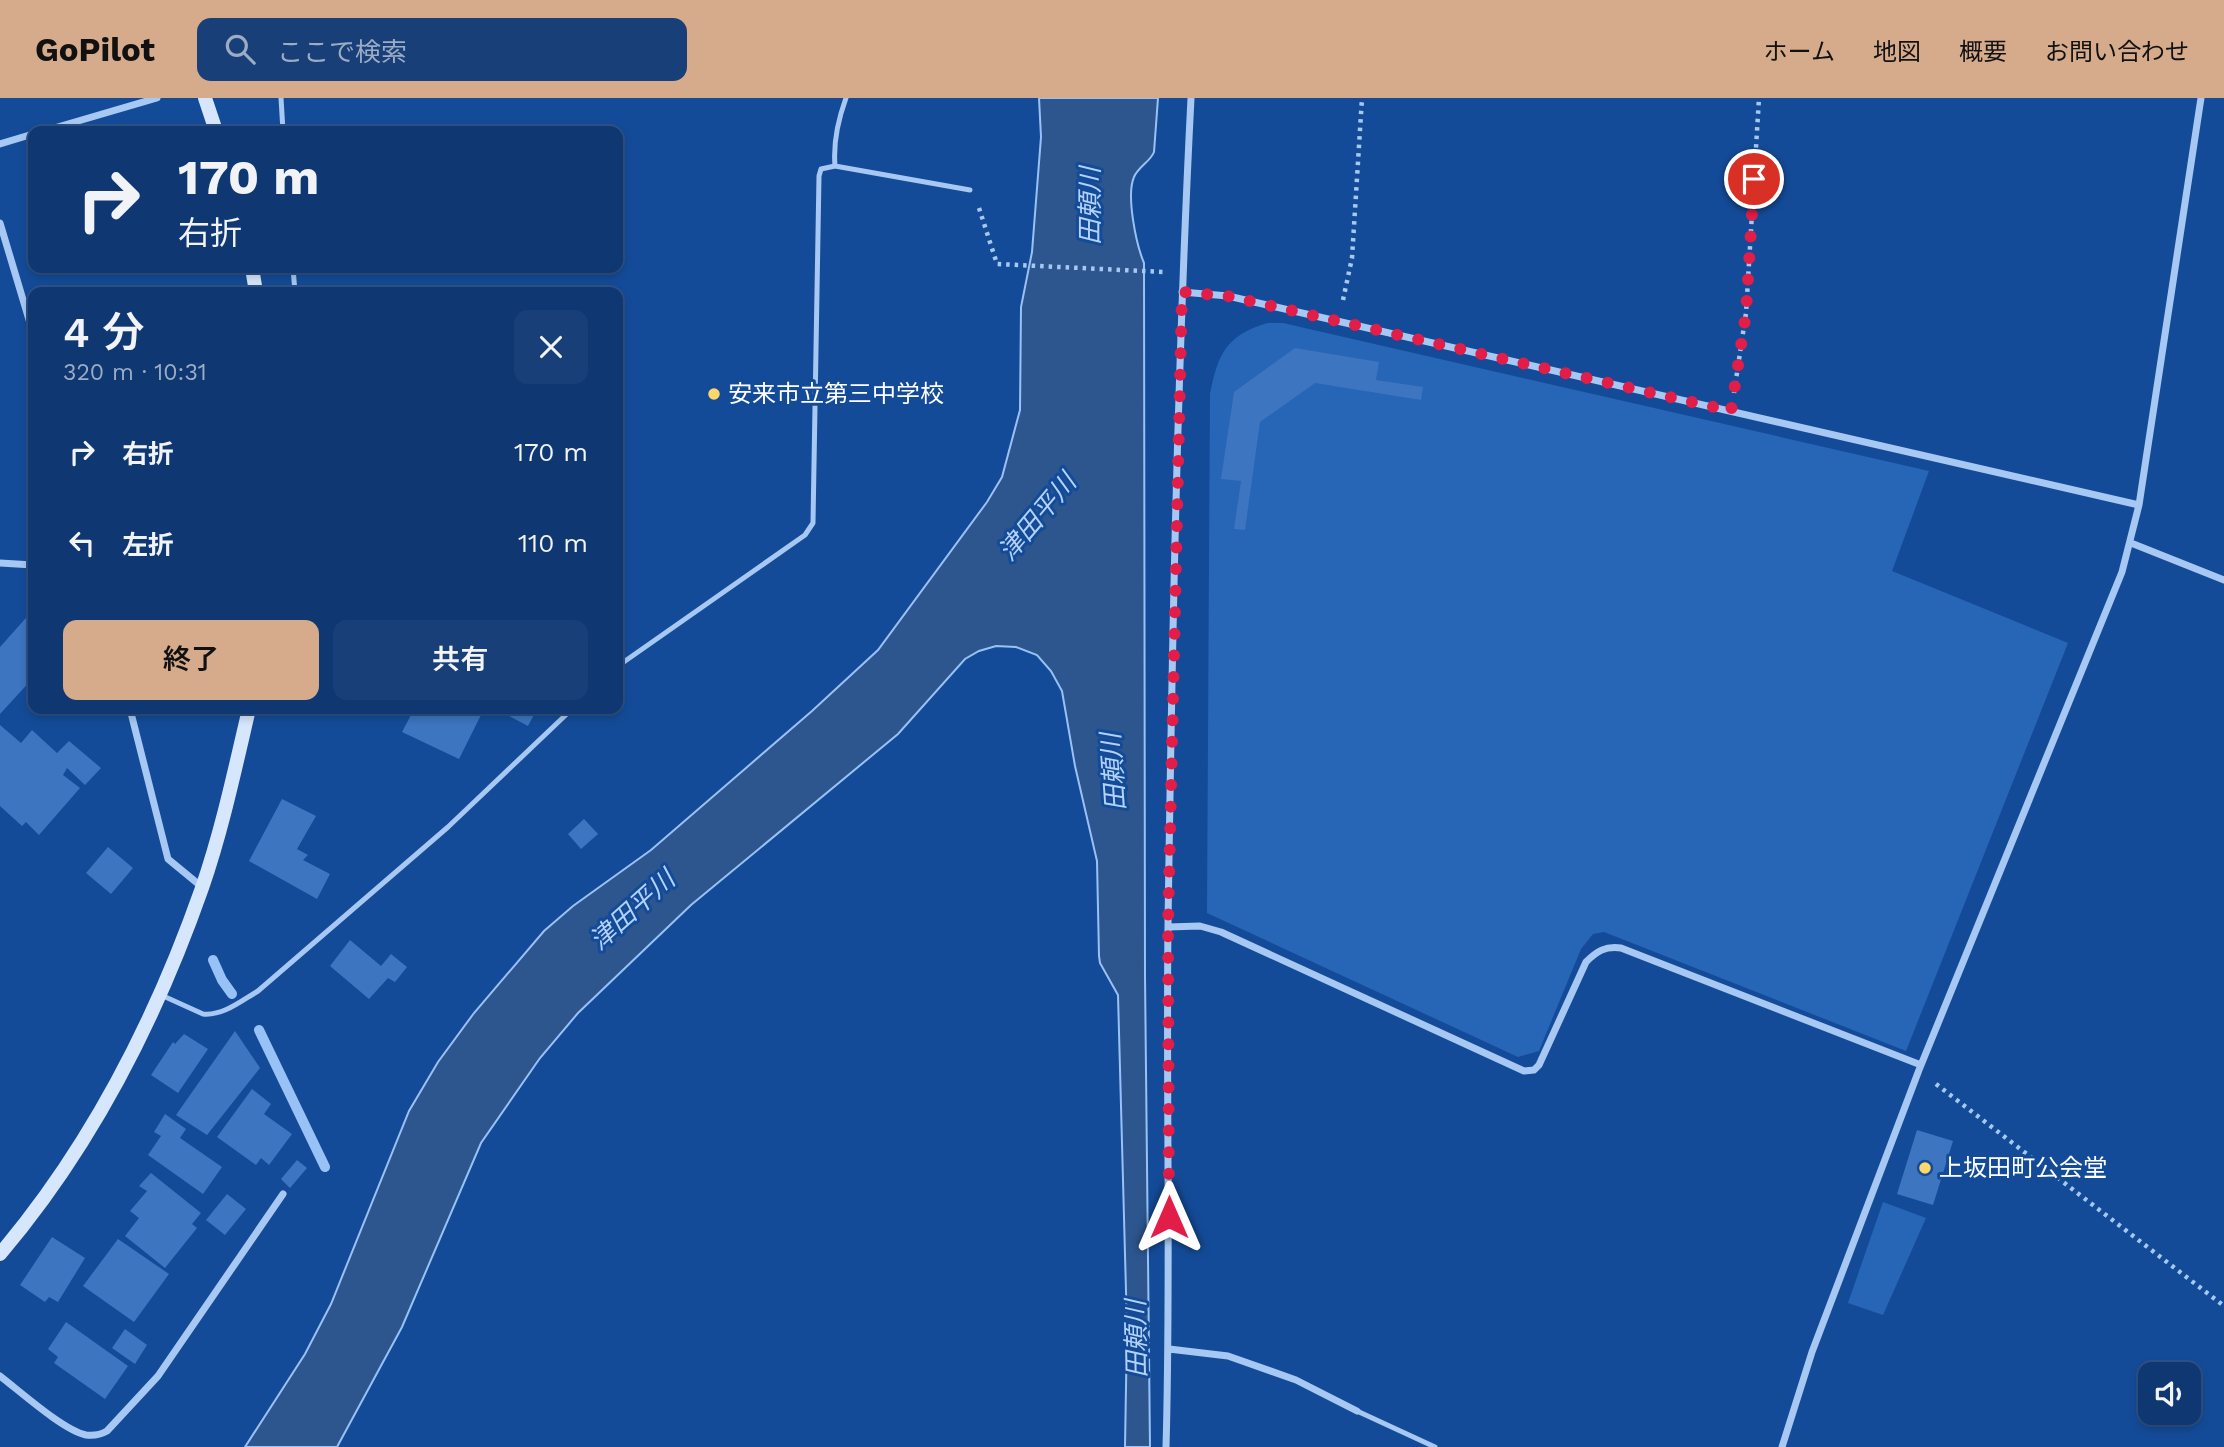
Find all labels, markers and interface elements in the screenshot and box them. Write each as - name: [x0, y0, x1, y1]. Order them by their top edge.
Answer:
- search box: [197, 18, 687, 81]
- text: GoPilot: [35, 30, 155, 69]
- icon: search: [221, 30, 259, 68]
- text: ここで検索: [277, 37, 407, 67]
- text: ホーム: [1764, 38, 1835, 66]
- text: 地図: [1873, 38, 1921, 66]
- text: 概要: [1959, 38, 2007, 66]
- text: お問い合わせ: [2045, 38, 2189, 66]
- text: 170 m: [178, 148, 319, 206]
- pin: [1724, 149, 1784, 209]
- icon: right: [63, 154, 154, 245]
- icon: arrive: [1735, 160, 1773, 198]
- water label: 田頼川: [1075, 164, 1105, 245]
- text: 右折: [178, 214, 242, 252]
- text: 4 分: [63, 308, 144, 357]
- button: close: [514, 310, 588, 384]
- text: 320 m · 10:31: [63, 359, 207, 386]
- place label: 安来市立第三中学校: [728, 380, 944, 408]
- marker: 安来市立第三中学校: [706, 386, 722, 402]
- icon: right: [63, 433, 101, 471]
- text: 170 m: [514, 437, 588, 467]
- text: 右折: [122, 439, 174, 469]
- water label: 津田平川: [992, 465, 1084, 566]
- icon: left: [63, 524, 101, 562]
- text: 110 m: [518, 528, 588, 558]
- text: 左折: [122, 530, 174, 560]
- button: 終了: [63, 620, 319, 700]
- button: 共有: [333, 620, 588, 700]
- water label: 田頼川: [1095, 729, 1131, 812]
- water label: 津田平川: [583, 862, 683, 956]
- place label: 上坂田町公会堂: [1939, 1154, 2107, 1182]
- marker: 上坂田町公会堂: [1917, 1160, 1933, 1176]
- position arrow: [1132, 1180, 1206, 1254]
- water label: 田頼川: [1120, 1297, 1152, 1378]
- map controls: [2138, 1362, 2201, 1425]
- button: sound: [2138, 1362, 2201, 1425]

